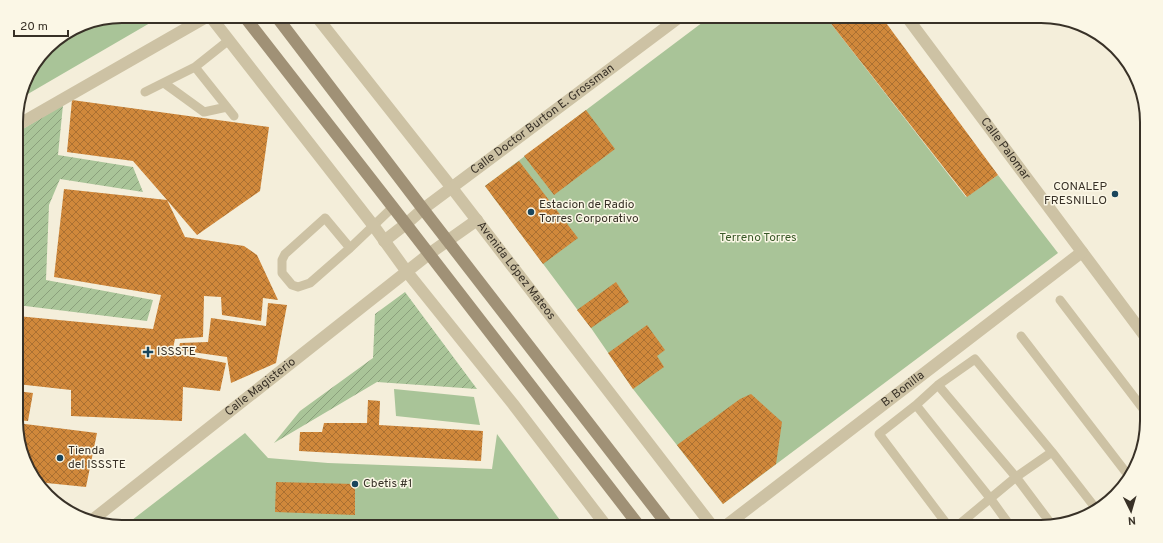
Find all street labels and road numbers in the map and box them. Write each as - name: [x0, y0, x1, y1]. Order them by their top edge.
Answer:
- street label: Calle Doctor Burton E. Grossman: [467, 60, 618, 179]
- street label: Calle Palomar: [977, 114, 1034, 184]
- street label: Avenida López Mateos: [473, 218, 559, 324]
- street label: Calle Magisterio: [222, 354, 300, 420]
- street label: B. Bonilla: [878, 368, 928, 411]

